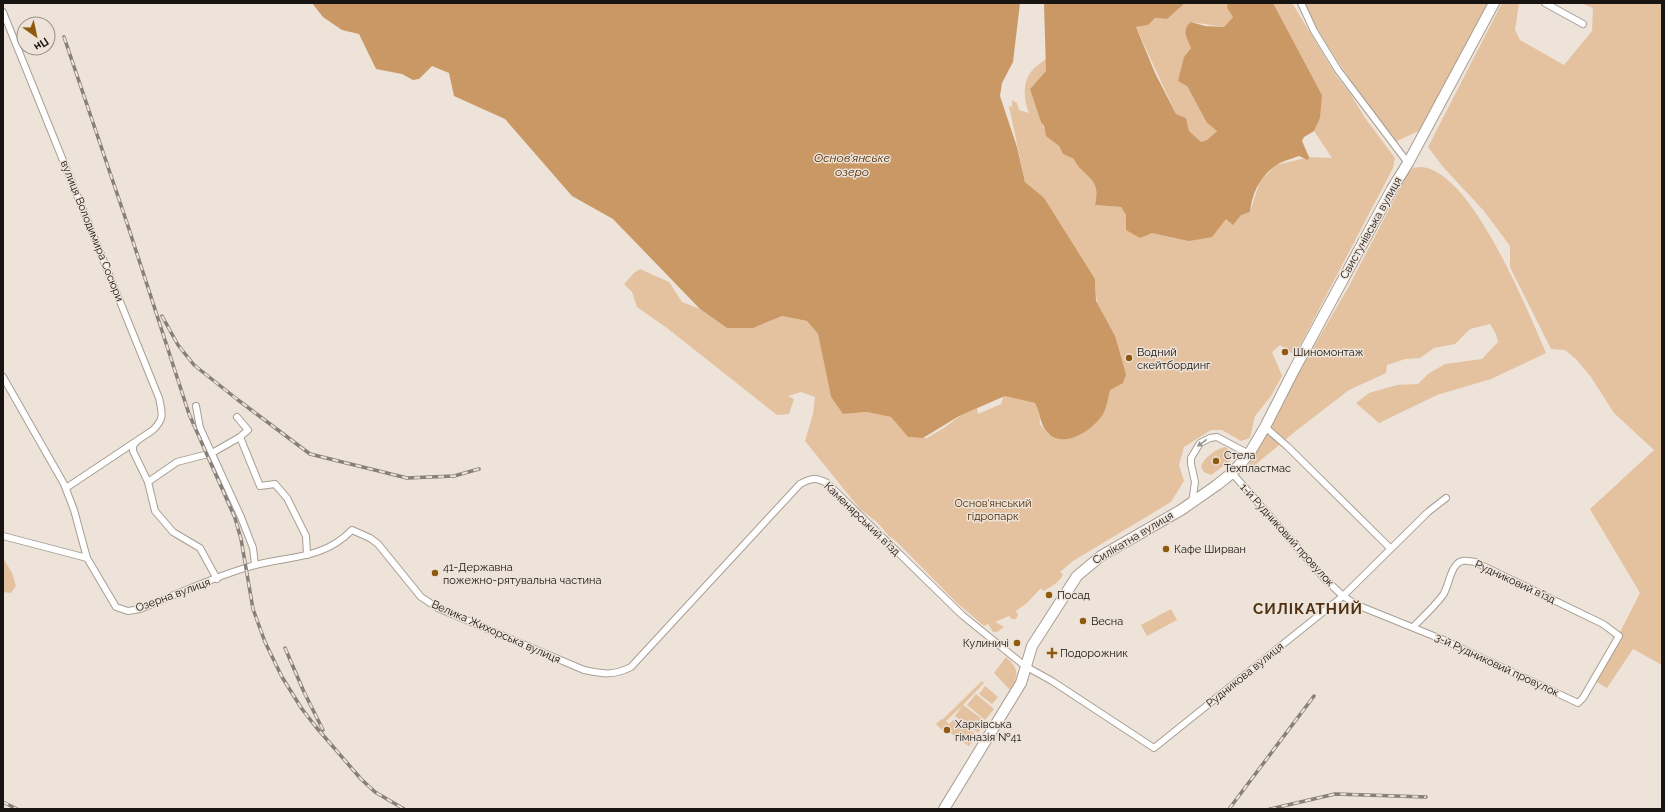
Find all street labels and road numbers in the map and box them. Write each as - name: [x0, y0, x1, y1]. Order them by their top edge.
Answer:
- street label: вулиця Володимира Сосюри: [58, 159, 126, 303]
- street label: Свистунівська вулиця: [1338, 175, 1404, 281]
- street label: Каменярський в’їзд: [821, 479, 903, 559]
- street label: 1-й Рудниковий провулок: [1237, 481, 1337, 589]
- street label: Силікатна вулиця: [1090, 509, 1176, 567]
- street label: Рудниковий в’їзд: [1473, 558, 1558, 607]
- street label: Озерна вулиця: [134, 575, 212, 615]
- street label: Велика Жихорська вулиця: [429, 598, 563, 666]
- street label: 3-й Рудниковий провулок: [1433, 630, 1561, 700]
- street label: Рудникова вулиця: [1204, 640, 1286, 710]

